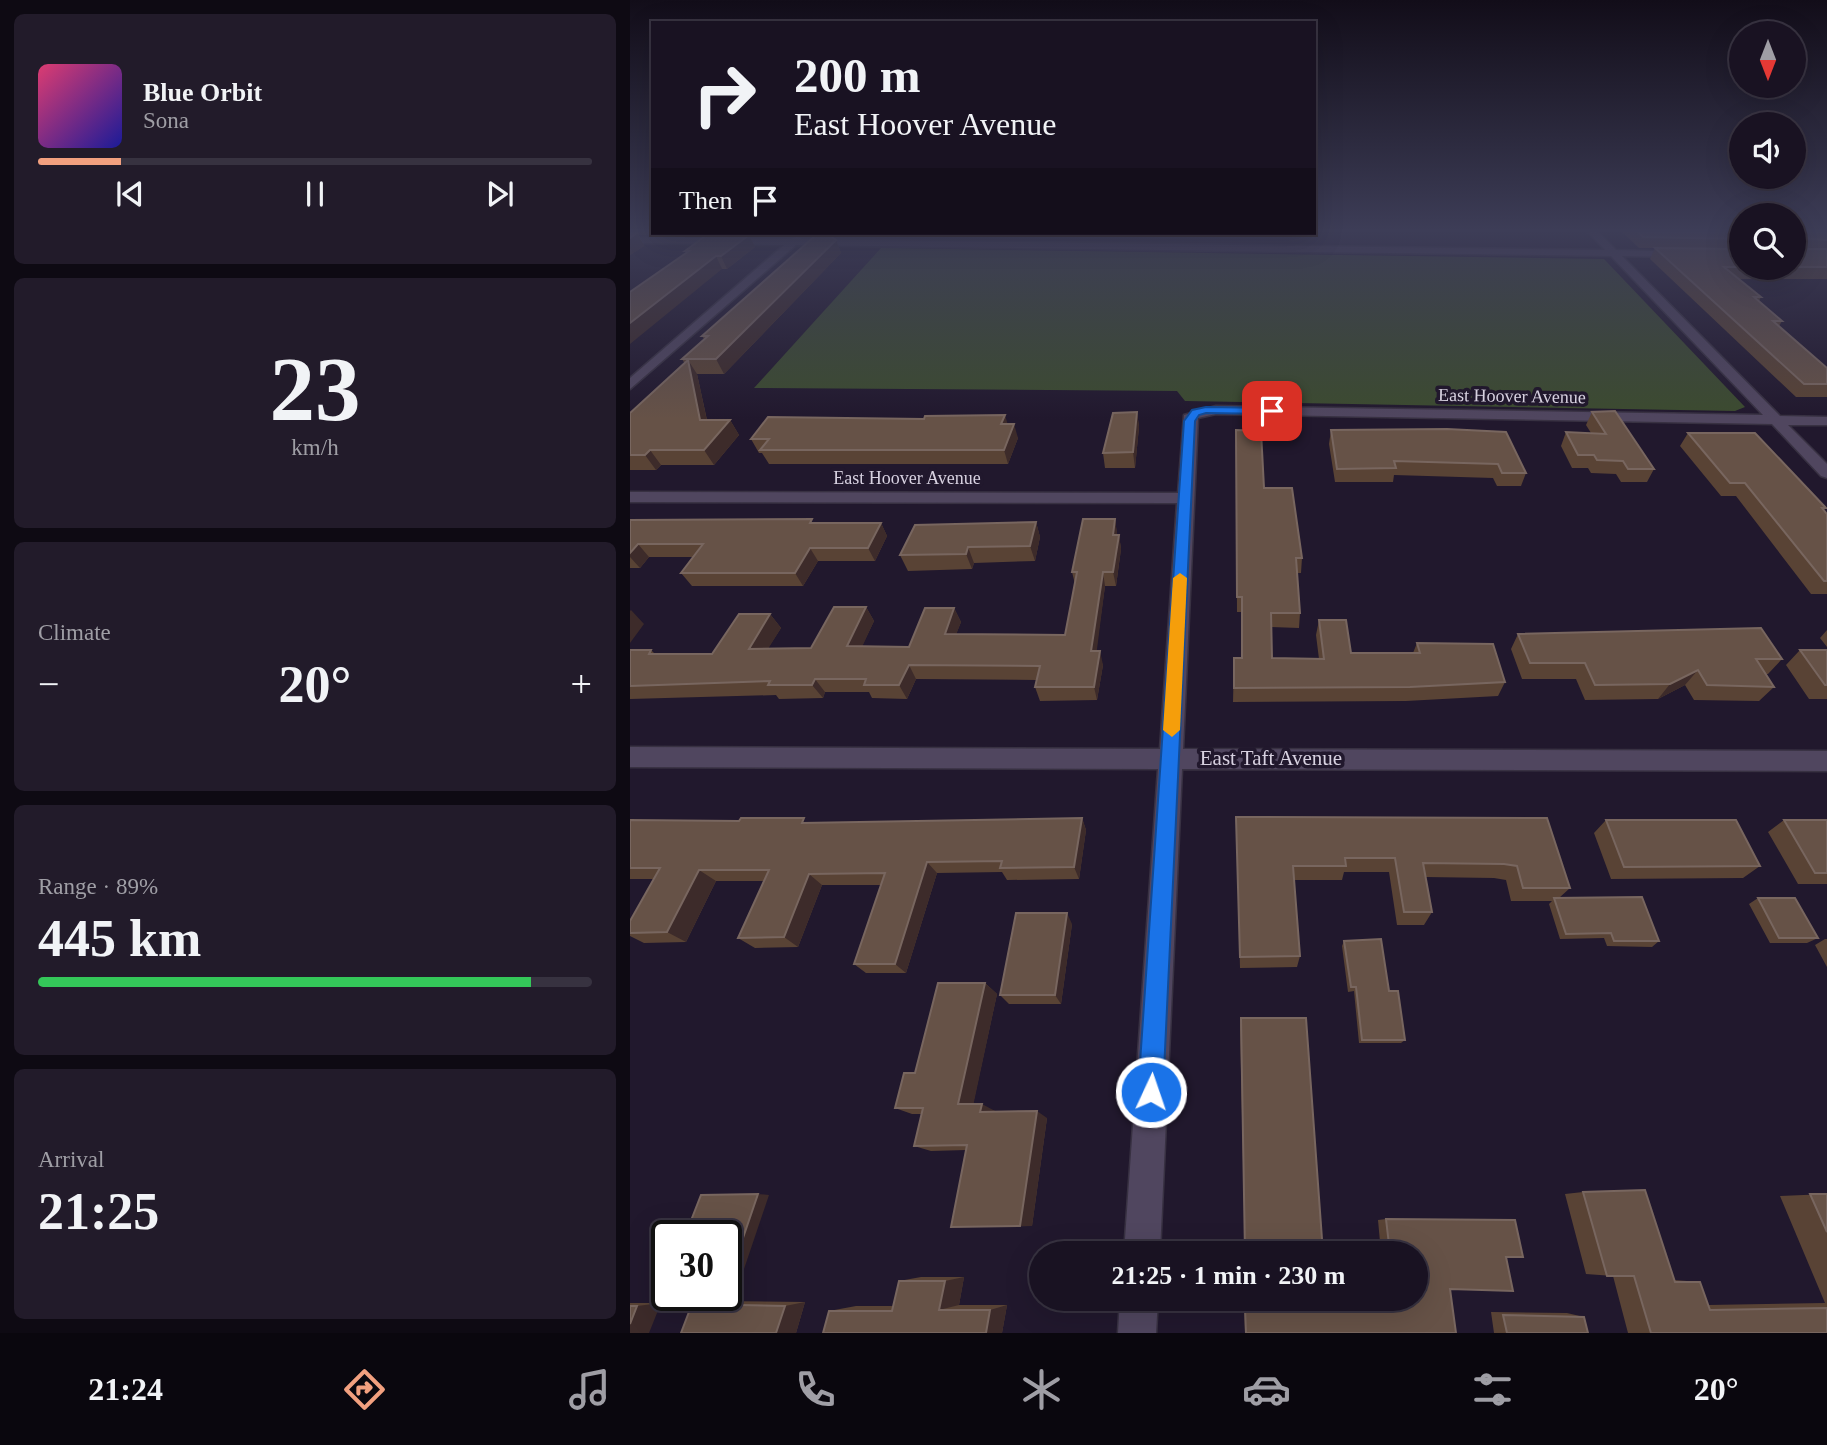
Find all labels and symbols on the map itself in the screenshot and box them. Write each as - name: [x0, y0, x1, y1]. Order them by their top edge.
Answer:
- north arrow: [1729, 21, 1806, 98]
- pin: [1242, 381, 1302, 441]
- street label: East Hoover Avenue: [1438, 385, 1586, 407]
- street label: East Hoover Avenue: [833, 468, 981, 488]
- street label: East Taft Avenue: [1200, 746, 1342, 770]
- position arrow: [1114, 1055, 1188, 1129]
- speed limit sign: 30: [651, 1220, 742, 1311]

